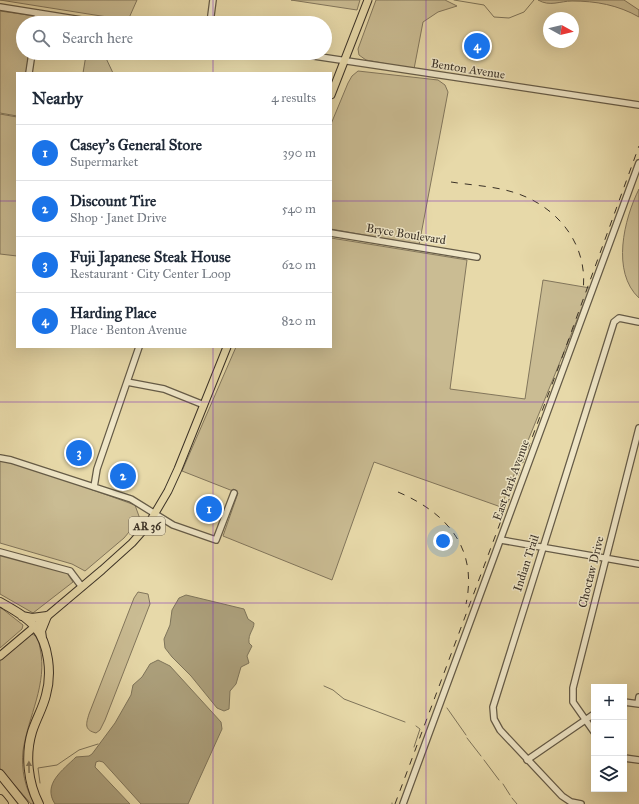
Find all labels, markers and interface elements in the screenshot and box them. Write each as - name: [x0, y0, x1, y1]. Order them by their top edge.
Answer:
- north arrow: [543, 12, 579, 48]
- search box: [16, 16, 332, 60]
- icon: search: [30, 27, 52, 49]
- text: Search here: [62, 29, 133, 47]
- pin: 4: [464, 31, 490, 61]
- street label: Benton Avenue: [430, 56, 506, 82]
- text: Nearby: [32, 88, 83, 109]
- text: 4 results: [271, 90, 316, 106]
- text: Casey's General Store: [70, 136, 202, 154]
- text: 1: [42, 145, 48, 161]
- text: 390 m: [283, 145, 316, 161]
- text: Supermarket: [70, 154, 138, 170]
- text: Discount Tire: [70, 192, 156, 210]
- text: 2: [42, 201, 48, 217]
- text: 540 m: [282, 201, 316, 217]
- text: Shop · Janet Drive: [70, 210, 167, 226]
- street label: Bryce Boulevard: [365, 221, 447, 247]
- text: Fuji Japanese Steak House: [70, 248, 231, 266]
- text: 3: [42, 257, 48, 273]
- text: 620 m: [282, 257, 316, 273]
- text: Restaurant · City Center Loop: [70, 266, 231, 282]
- text: Harding Place: [70, 304, 156, 322]
- text: 4: [41, 313, 49, 329]
- text: 820 m: [281, 313, 316, 329]
- text: Place · Benton Avenue: [70, 322, 187, 338]
- pin: 3: [66, 438, 92, 468]
- street label: East Park Avenue: [490, 438, 532, 522]
- pin: 2: [110, 461, 136, 491]
- pin: 1: [196, 494, 222, 524]
- road number: AR 36: [129, 517, 165, 535]
- your location: [433, 531, 453, 551]
- street label: Indian Trail: [510, 532, 542, 593]
- street label: Choctaw Drive: [575, 535, 607, 609]
- map controls: [591, 684, 627, 792]
- button: +: [591, 684, 627, 720]
- button: −: [591, 720, 627, 756]
- button: layers: [591, 756, 627, 792]
- one-way arrow: [26, 760, 32, 773]

